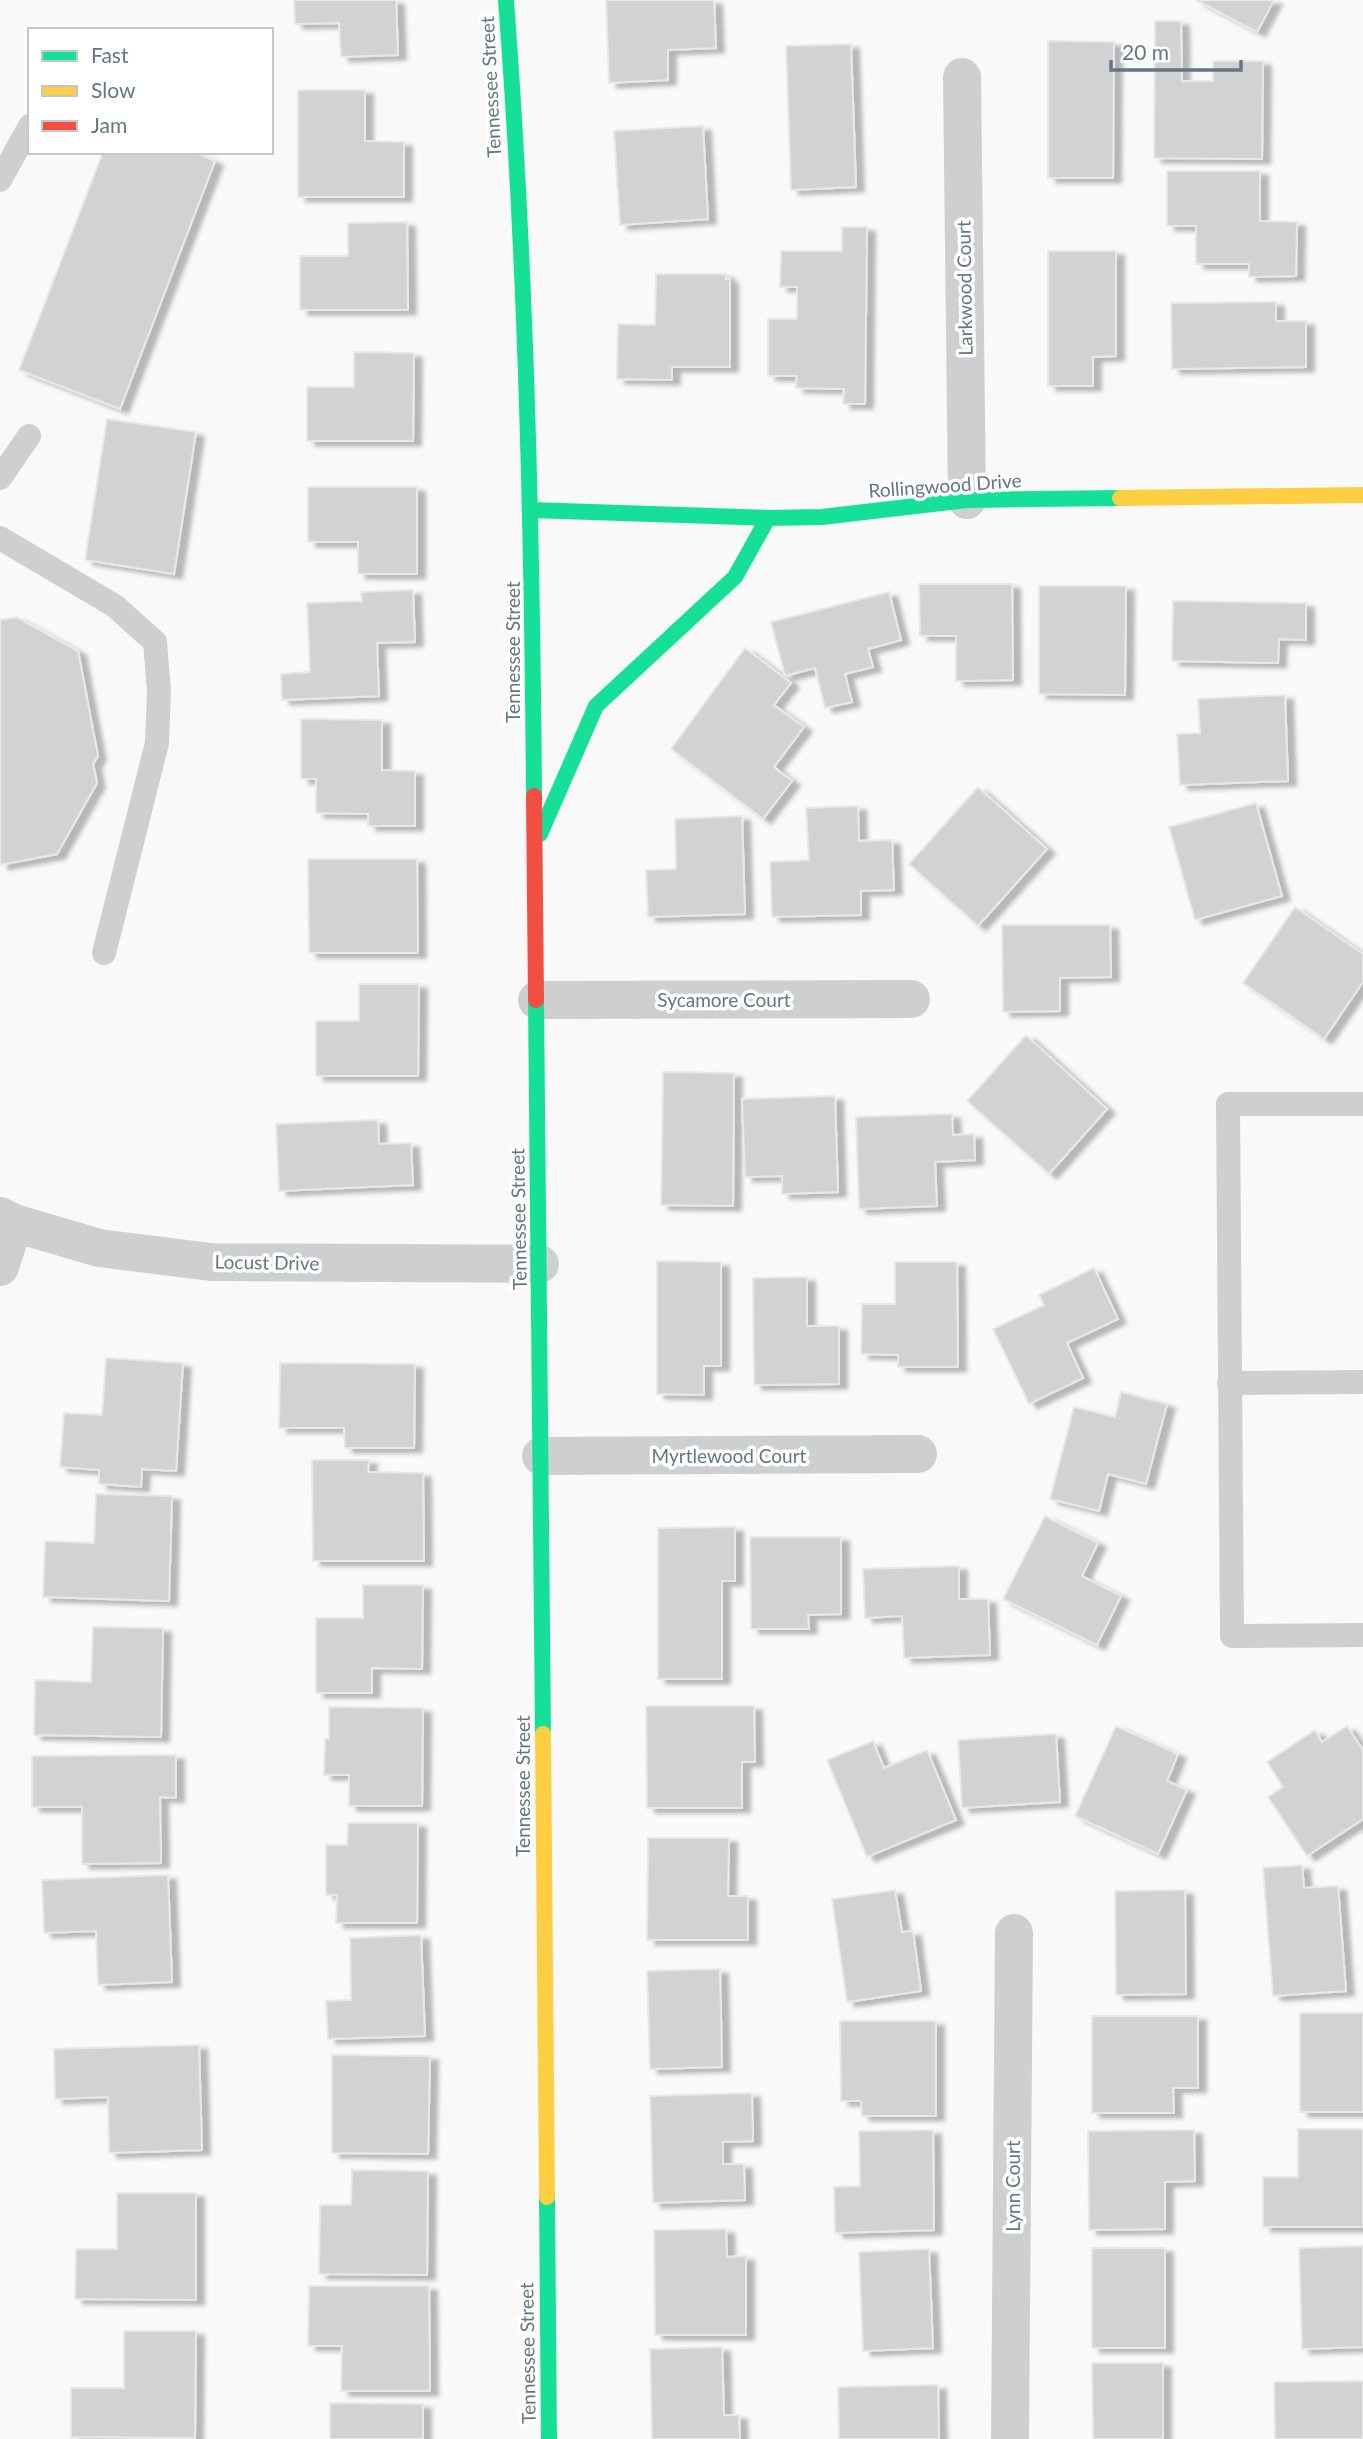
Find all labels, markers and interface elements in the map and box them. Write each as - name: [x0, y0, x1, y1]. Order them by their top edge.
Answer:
- street label: Tennessee Street: [475, 16, 505, 158]
- legend: [28, 28, 273, 154]
- scale bar: [1111, 28, 1240, 72]
- text: 20 m: [1122, 39, 1169, 64]
- text: Fast: [91, 42, 129, 67]
- text: Slow: [91, 77, 136, 102]
- text: Jam: [91, 112, 127, 137]
- street label: Larkwood Court: [951, 220, 977, 356]
- street label: Rollingwood Drive: [868, 468, 1022, 502]
- street label: Tennessee Street: [501, 581, 524, 723]
- street label: Sycamore Court: [657, 988, 791, 1011]
- street label: Tennessee Street: [505, 1148, 531, 1290]
- street label: Locust Drive: [214, 1250, 320, 1274]
- street label: Myrtlewood Court: [652, 1444, 807, 1467]
- street label: Tennessee Street: [511, 1715, 534, 1857]
- street label: Lynn Court: [1001, 2140, 1024, 2232]
- street label: Tennessee Street: [514, 2282, 540, 2424]

